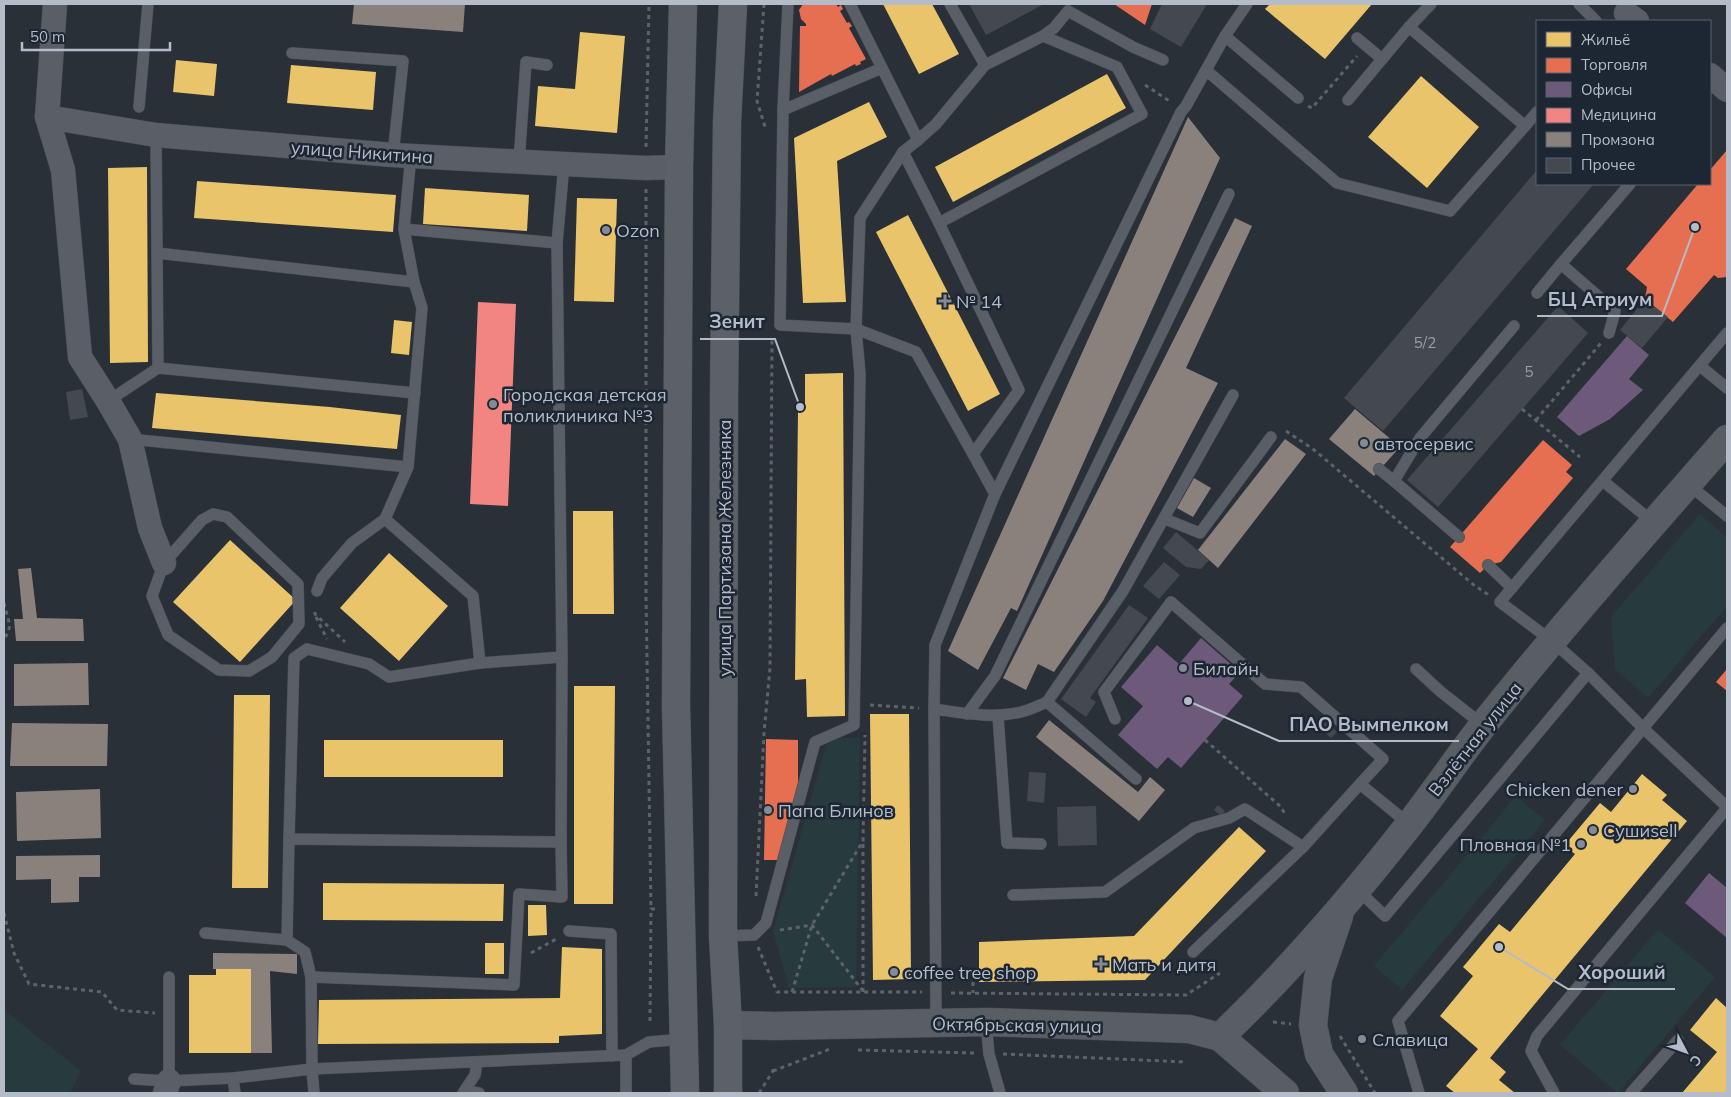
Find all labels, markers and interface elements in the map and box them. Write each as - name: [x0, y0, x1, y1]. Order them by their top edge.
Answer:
- scale bar: [22, 20, 170, 52]
- legend: [1536, 20, 1711, 185]
- text: 50 m: [30, 27, 65, 46]
- text: Жильё: [1581, 30, 1630, 49]
- text: Торговля: [1581, 55, 1648, 74]
- text: Офисы: [1581, 80, 1633, 99]
- text: Медицина: [1581, 105, 1656, 124]
- text: Промзона: [1581, 130, 1655, 149]
- street label: улица Никитина: [290, 136, 434, 168]
- text: Прочее: [1581, 155, 1635, 174]
- place label: Ozon: [616, 219, 660, 242]
- marker: Ozon: [600, 224, 612, 236]
- callout: БЦ Атриум: [1537, 282, 1662, 316]
- text: БЦ Атриум: [1548, 287, 1652, 311]
- place label: № 14: [956, 290, 1002, 313]
- marker: № 14: [938, 294, 952, 308]
- callout: Зенит: [700, 305, 775, 339]
- text: Зенит: [709, 309, 766, 333]
- house number: 5/2: [1414, 333, 1436, 352]
- house number: 5: [1524, 362, 1534, 381]
- place label: Городская детская поликлиника №3: [503, 383, 667, 427]
- marker: Городская детская поликлиника №3: [487, 398, 499, 410]
- street label: улица Партизана Железняка: [713, 419, 736, 677]
- place label: автосервис: [1374, 432, 1474, 455]
- marker: автосервис: [1358, 437, 1370, 449]
- place label: Билайн: [1193, 657, 1259, 680]
- marker: Билайн: [1177, 662, 1189, 674]
- street label: Взлётная улица: [1423, 677, 1527, 801]
- callout: ПАО Вымпелком: [1279, 707, 1459, 741]
- text: ПАО Вымпелком: [1289, 712, 1449, 736]
- place label: Chicken dener: [1505, 778, 1623, 801]
- marker: Chicken dener: [1627, 783, 1639, 795]
- place label: Папа Блинов: [778, 799, 894, 822]
- marker: Папа Блинов: [762, 804, 774, 816]
- place label: Сушиsell: [1603, 819, 1677, 842]
- marker: Сушиsell: [1587, 824, 1599, 836]
- place label: Пловная №1: [1459, 833, 1571, 856]
- marker: Пловная №1: [1575, 838, 1587, 850]
- place label: Мать и дитя: [1112, 953, 1216, 976]
- callout: Хороший: [1568, 955, 1675, 989]
- marker: Мать и дитя: [1094, 957, 1108, 971]
- text: Хороший: [1577, 960, 1666, 984]
- place label: coffee tree shop: [904, 961, 1036, 984]
- marker: coffee tree shop: [888, 966, 900, 978]
- street label: Октябрьская улица: [932, 1012, 1102, 1038]
- north arrow: [1661, 1027, 1711, 1077]
- place label: Славица: [1372, 1028, 1449, 1051]
- marker: Славица: [1356, 1033, 1368, 1045]
- text: С: [1686, 1051, 1706, 1070]

